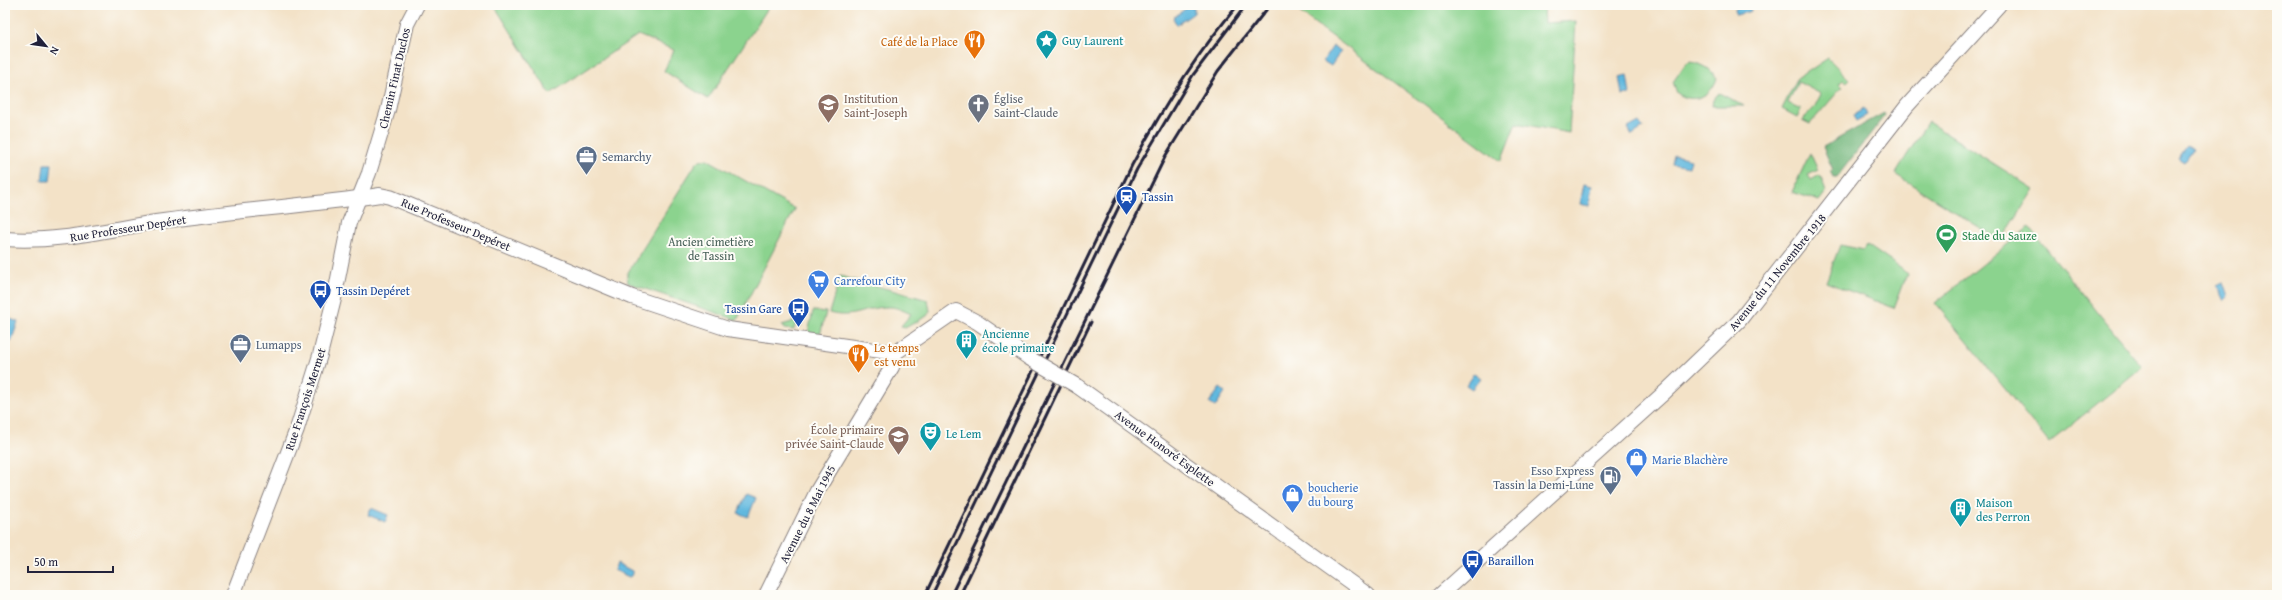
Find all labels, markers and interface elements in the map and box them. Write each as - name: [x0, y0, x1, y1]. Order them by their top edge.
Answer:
- north arrow: [26, 26, 66, 66]
- street label: Chemin Finat Duclos: [374, 26, 414, 130]
- place icon: Guy Laurent: [1034, 27, 1060, 60]
- restaurant icon: Café de la Place: [961, 28, 987, 61]
- place label: Guy Laurent: [1062, 32, 1124, 49]
- place label: Café de la Place: [881, 33, 958, 50]
- text: N: [46, 44, 64, 59]
- place label: Institution Saint-Joseph: [844, 90, 908, 121]
- place label: Église Saint-Claude: [994, 90, 1058, 121]
- school or university icon: Institution Saint-Joseph: [816, 92, 842, 125]
- church icon: Église Saint-Claude: [965, 92, 991, 125]
- office icon: Semarchy: [574, 143, 600, 176]
- place label: Semarchy: [602, 148, 652, 165]
- station icon: Tassin: [1113, 183, 1139, 216]
- place label: Tassin: [1142, 188, 1174, 205]
- street label: Rue Professeur Depéret: [399, 193, 514, 255]
- street label: Rue Professeur Depéret: [69, 210, 188, 246]
- street label: Avenue du 11 Novembre 1918: [1724, 210, 1830, 334]
- sports icon: Stade du Sauze: [1933, 222, 1959, 255]
- place label: Stade du Sauze: [1962, 227, 2037, 244]
- park label: Ancien cimetière de Tassin: [668, 233, 754, 264]
- supermarket icon: Carrefour City: [806, 267, 832, 300]
- place label: Carrefour City: [834, 272, 906, 289]
- bus stop icon: Tassin Depéret: [308, 277, 334, 310]
- place label: Tassin Depéret: [336, 282, 411, 299]
- bus stop icon: Tassin Gare: [785, 295, 811, 328]
- place label: Tassin Gare: [725, 300, 782, 317]
- place label: Ancienne école primaire: [982, 325, 1055, 356]
- building icon: Ancienne école primaire: [954, 327, 980, 360]
- office icon: Lumapps: [228, 331, 254, 364]
- place label: Lumapps: [256, 336, 302, 353]
- place label: Le temps est venu: [874, 339, 919, 370]
- restaurant icon: Le temps est venu: [846, 341, 872, 374]
- street label: Rue François Mermet: [280, 345, 330, 453]
- street label: Avenue Honoré Esplette: [1111, 406, 1219, 490]
- theatre icon: Le Lem: [917, 420, 943, 453]
- place label: École primaire privée Saint-Claude: [785, 421, 884, 452]
- school or university icon: École primaire privée Saint-Claude: [886, 423, 912, 456]
- place label: Le Lem: [946, 425, 982, 442]
- shop icon: Marie Blachère: [1623, 446, 1649, 479]
- place label: Marie Blachère: [1652, 451, 1728, 468]
- street label: Avenue du 8 Mai 1945: [775, 462, 839, 566]
- place label: Esso Express Tassin la Demi-Lune: [1493, 462, 1594, 493]
- fuel station icon: Esso Express Tassin la Demi-Lune: [1597, 464, 1623, 497]
- place label: boucherie du bourg: [1308, 479, 1359, 510]
- shop icon: boucherie du bourg: [1279, 481, 1305, 514]
- place label: Maison des Perron: [1976, 494, 2030, 525]
- building icon: Maison des Perron: [1947, 496, 1973, 529]
- bus stop icon: Baraillon: [1460, 547, 1486, 580]
- scale bar: [28, 548, 113, 574]
- place label: Baraillon: [1488, 552, 1534, 569]
- text: 50 m: [34, 553, 58, 570]

